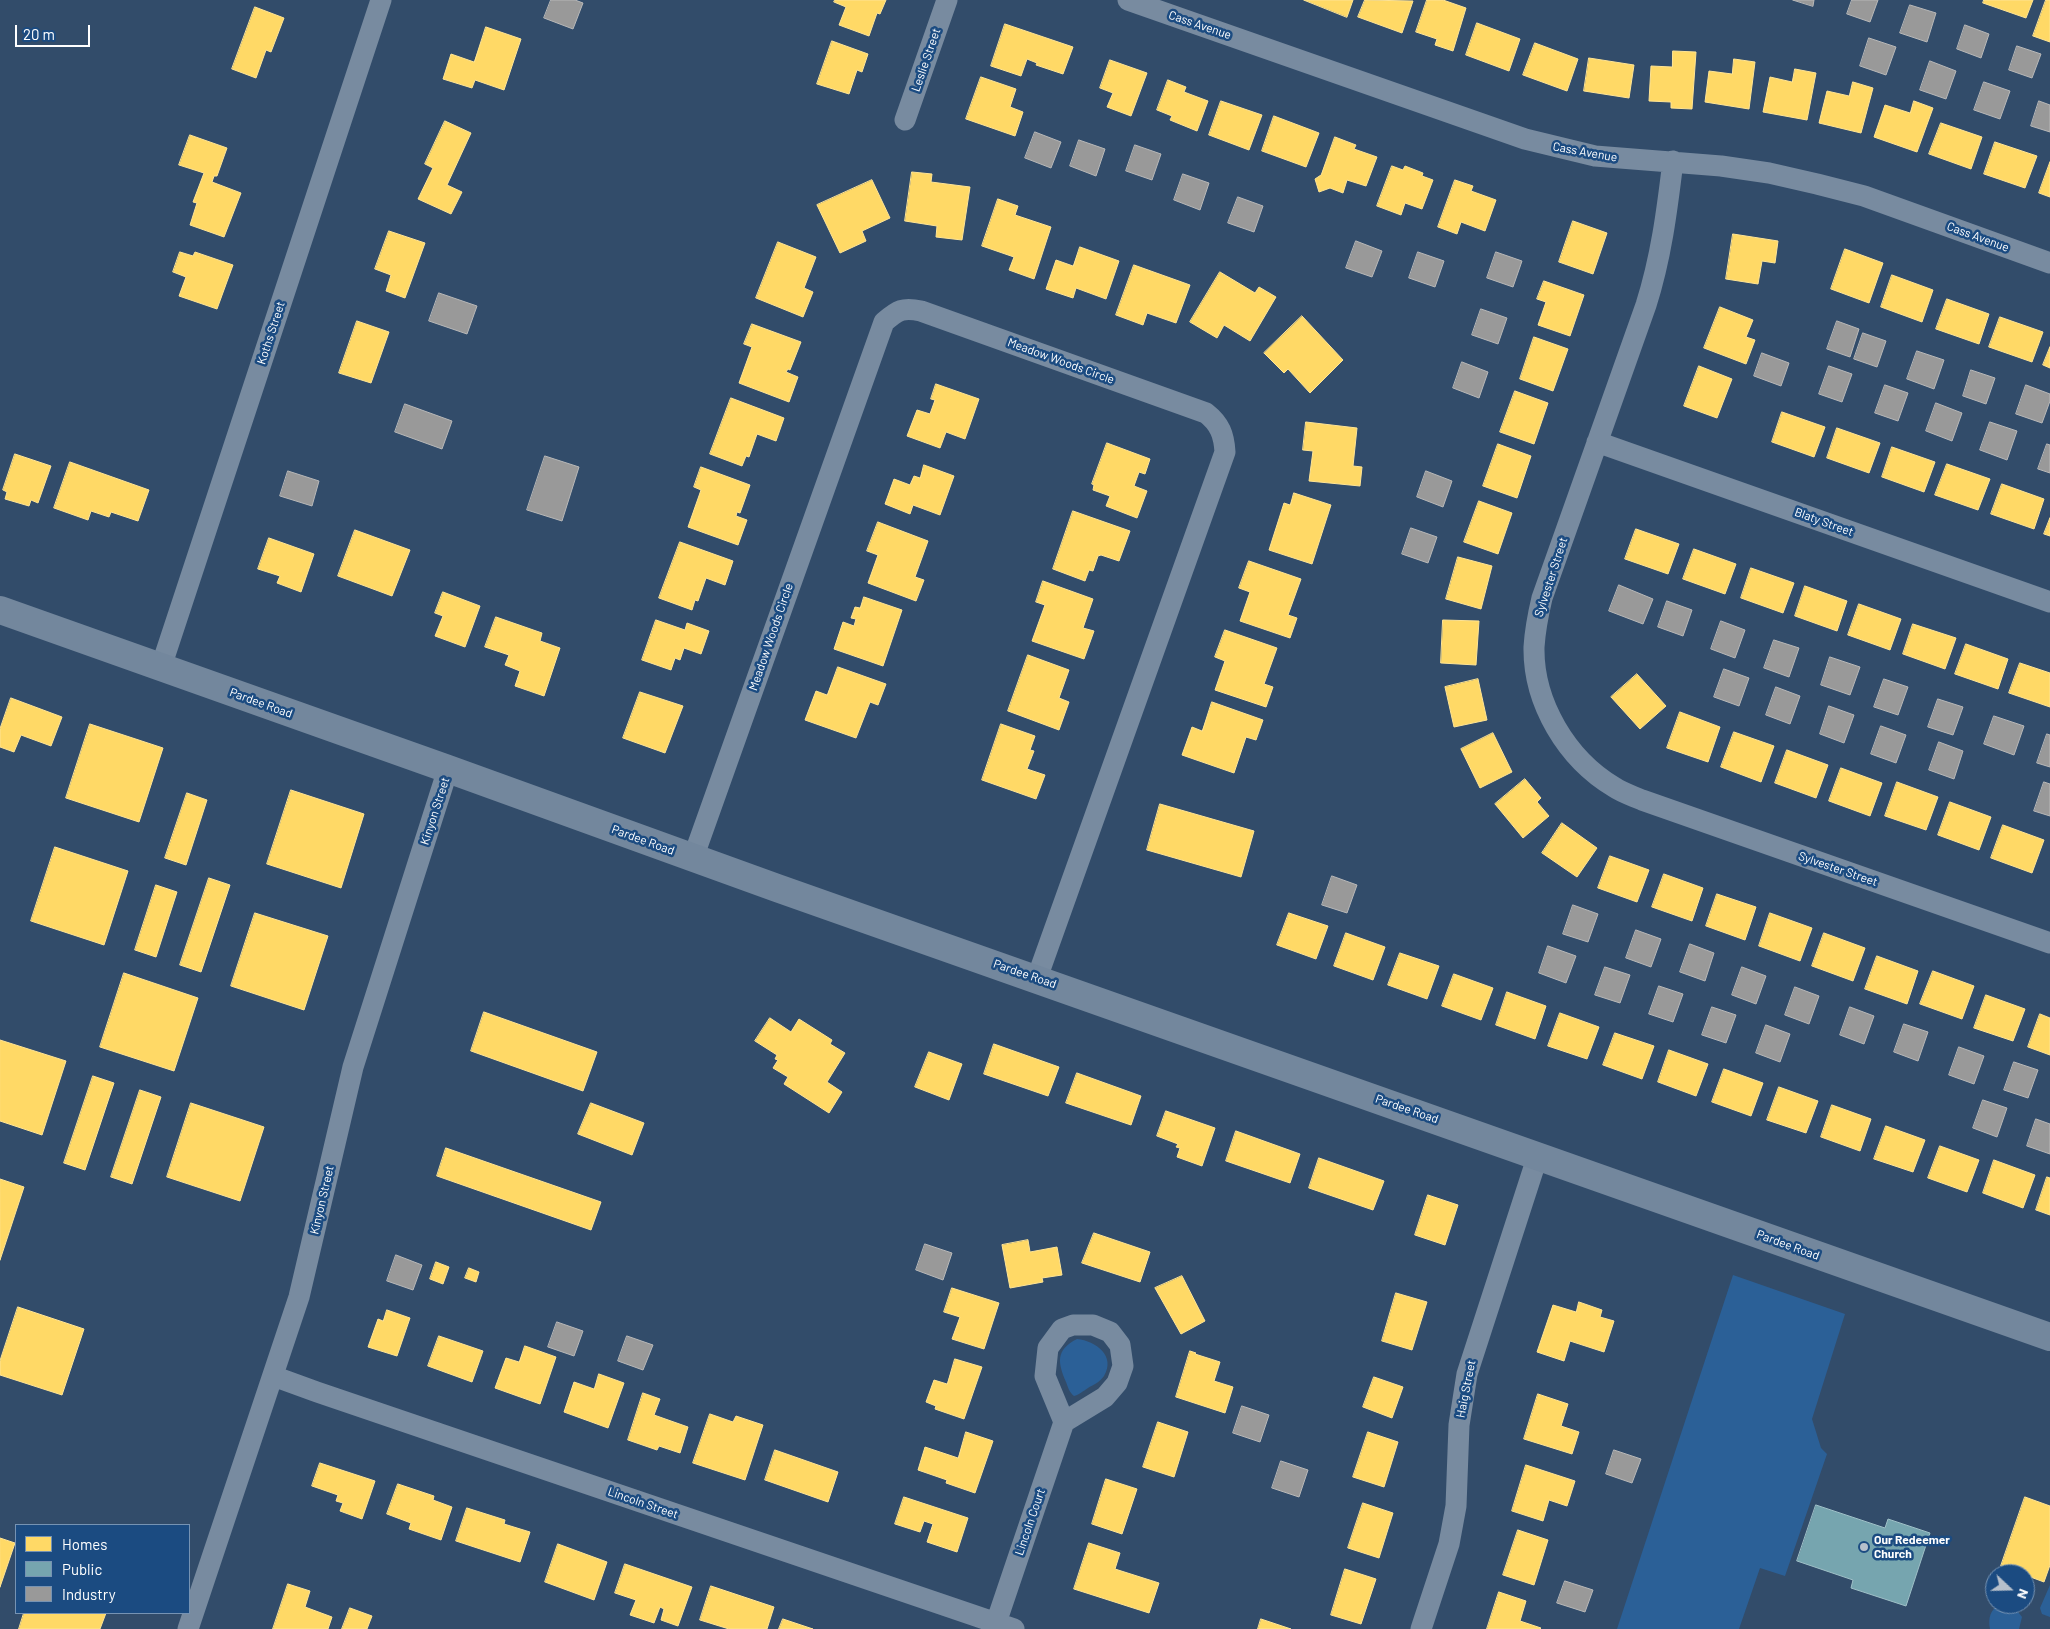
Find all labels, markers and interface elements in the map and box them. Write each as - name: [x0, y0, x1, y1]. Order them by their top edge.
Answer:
- street label: Cass Avenue: [1167, 8, 1233, 42]
- scale bar: [18, 15, 92, 47]
- text: 20 m: [23, 25, 55, 43]
- street label: Leslie Street: [908, 26, 944, 94]
- street label: Cass Avenue: [1552, 139, 1618, 165]
- street label: Cass Avenue: [1945, 219, 2011, 255]
- street label: Koths Street: [254, 300, 288, 366]
- street label: Meadow Woods Circle: [1006, 335, 1116, 387]
- street label: Blaty Street: [1793, 505, 1855, 539]
- street label: Sylvester Street: [1531, 535, 1571, 619]
- street label: Meadow Woods Circle: [746, 581, 796, 693]
- street label: Pardee Road: [228, 685, 294, 721]
- street label: Kinyon Street: [417, 775, 453, 847]
- street label: Pardee Road: [610, 822, 676, 858]
- street label: Sylvester Street: [1796, 849, 1880, 889]
- street label: Pardee Road: [992, 956, 1058, 992]
- street label: Pardee Road: [1374, 1091, 1440, 1127]
- street label: Kinyon Street: [307, 1164, 337, 1236]
- street label: Pardee Road: [1755, 1227, 1821, 1263]
- street label: Haig Street: [1453, 1359, 1479, 1419]
- street label: Lincoln Street: [606, 1484, 680, 1522]
- street label: Lincoln Court: [1012, 1487, 1048, 1557]
- legend: [15, 1524, 190, 1614]
- place label: Our Redeemer Church: [1874, 1533, 1950, 1561]
- text: Homes: [62, 1535, 107, 1553]
- marker: Our Redeemer Church: [1858, 1541, 1870, 1553]
- text: Public: [62, 1560, 102, 1578]
- north arrow: [1985, 1564, 2035, 1614]
- text: Industry: [62, 1585, 116, 1603]
- text: N: [2014, 1587, 2033, 1602]

